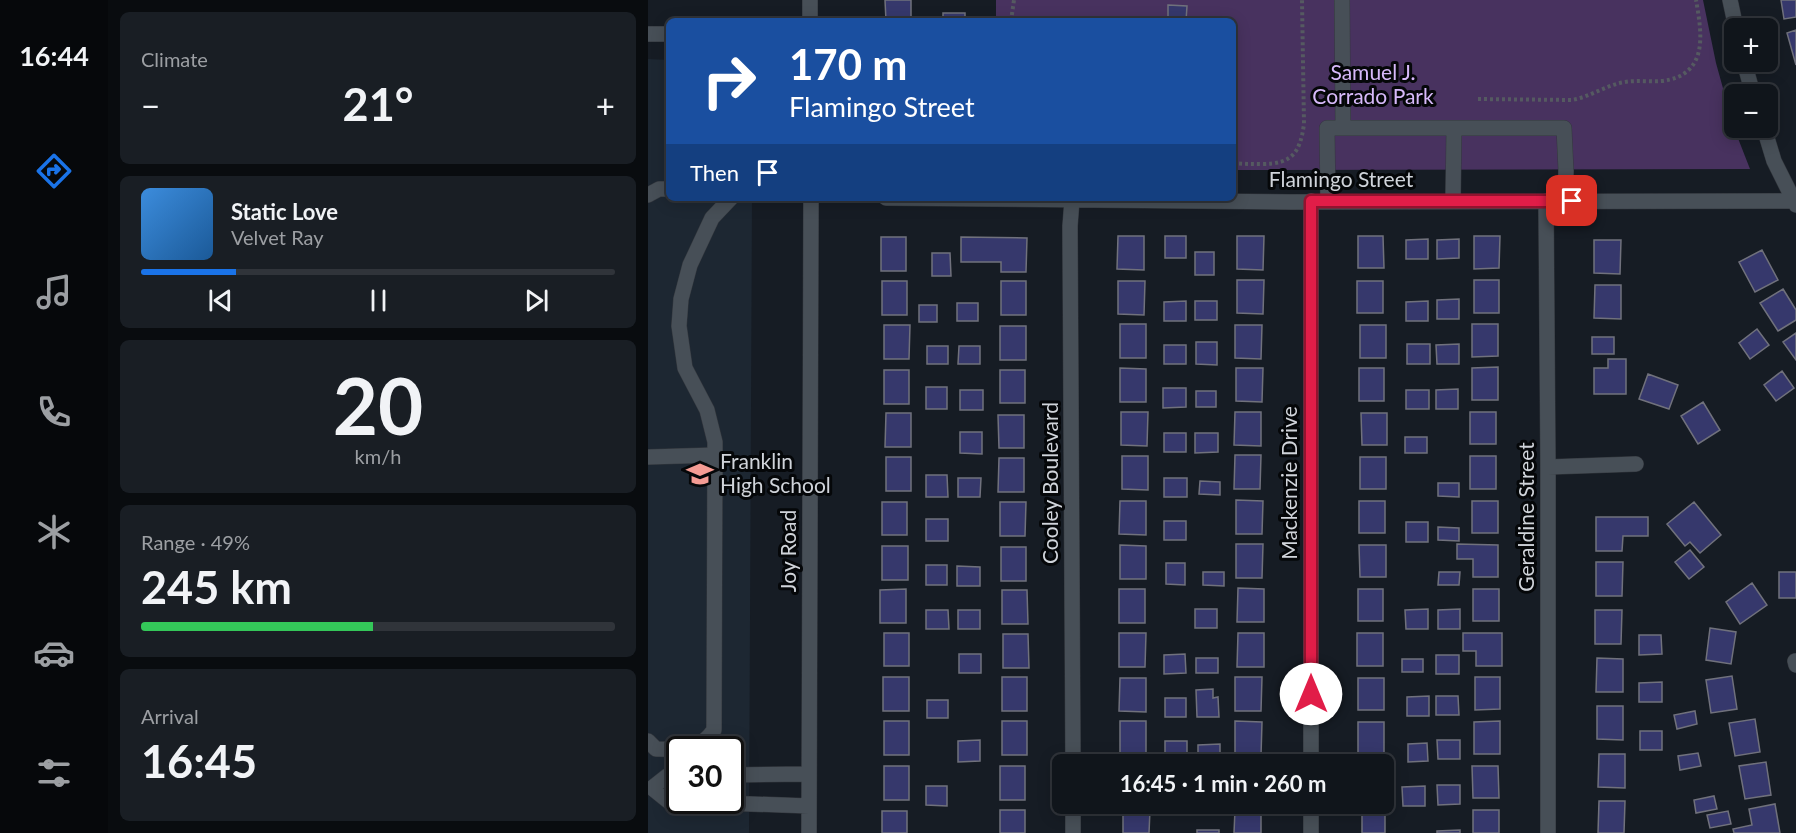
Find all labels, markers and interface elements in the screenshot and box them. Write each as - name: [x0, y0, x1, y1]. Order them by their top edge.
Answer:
- map controls: [1724, 18, 1778, 138]
- button: +: [1724, 18, 1778, 72]
- text: 16:44: [19, 39, 89, 72]
- text: 170 m: [789, 39, 907, 89]
- icon: right: [690, 42, 768, 120]
- text: Climate: [141, 47, 208, 71]
- park label: Samuel J. Corrado Park: [1312, 59, 1434, 108]
- text: 21°: [343, 77, 413, 131]
- button: −: [1724, 84, 1778, 138]
- text: −: [141, 85, 160, 125]
- text: +: [596, 85, 615, 125]
- text: Flamingo Street: [789, 90, 975, 123]
- icon: directions: [33, 150, 75, 192]
- icon: arrive: [751, 156, 784, 189]
- text: Then: [690, 159, 739, 186]
- street label: Flamingo Street: [1269, 166, 1414, 191]
- pin: [1546, 175, 1597, 226]
- icon: arrive: [1555, 184, 1588, 217]
- text: Static Love: [231, 198, 338, 225]
- text: Velvet Ray: [231, 225, 324, 249]
- icon: music: [33, 271, 75, 313]
- icon: previous: [204, 284, 237, 317]
- icon: pause: [362, 284, 395, 317]
- icon: next: [520, 284, 553, 317]
- text: 20: [333, 358, 423, 452]
- icon: phone: [33, 391, 75, 433]
- street label: Cooley Boulevard: [1037, 402, 1062, 564]
- street label: Mackenzie Drive: [1276, 406, 1301, 560]
- street label: Geraldine Street: [1513, 442, 1538, 592]
- text: km/h: [355, 444, 401, 468]
- place label: Franklin High School: [720, 448, 831, 497]
- school or university icon: Franklin High School: [685, 459, 715, 489]
- street label: Joy Road: [775, 510, 800, 592]
- icon: climate: [33, 511, 75, 553]
- text: Range · 49%: [141, 530, 250, 554]
- text: 245 km: [141, 560, 292, 614]
- icon: car: [33, 632, 75, 674]
- position arrow: [1279, 662, 1343, 726]
- text: Arrival: [141, 704, 199, 728]
- text: 16:45: [141, 734, 257, 788]
- speed limit sign: 30: [666, 736, 744, 814]
- icon: filters: [33, 752, 75, 794]
- text: 16:45 · 1 min · 260 m: [1120, 770, 1326, 797]

